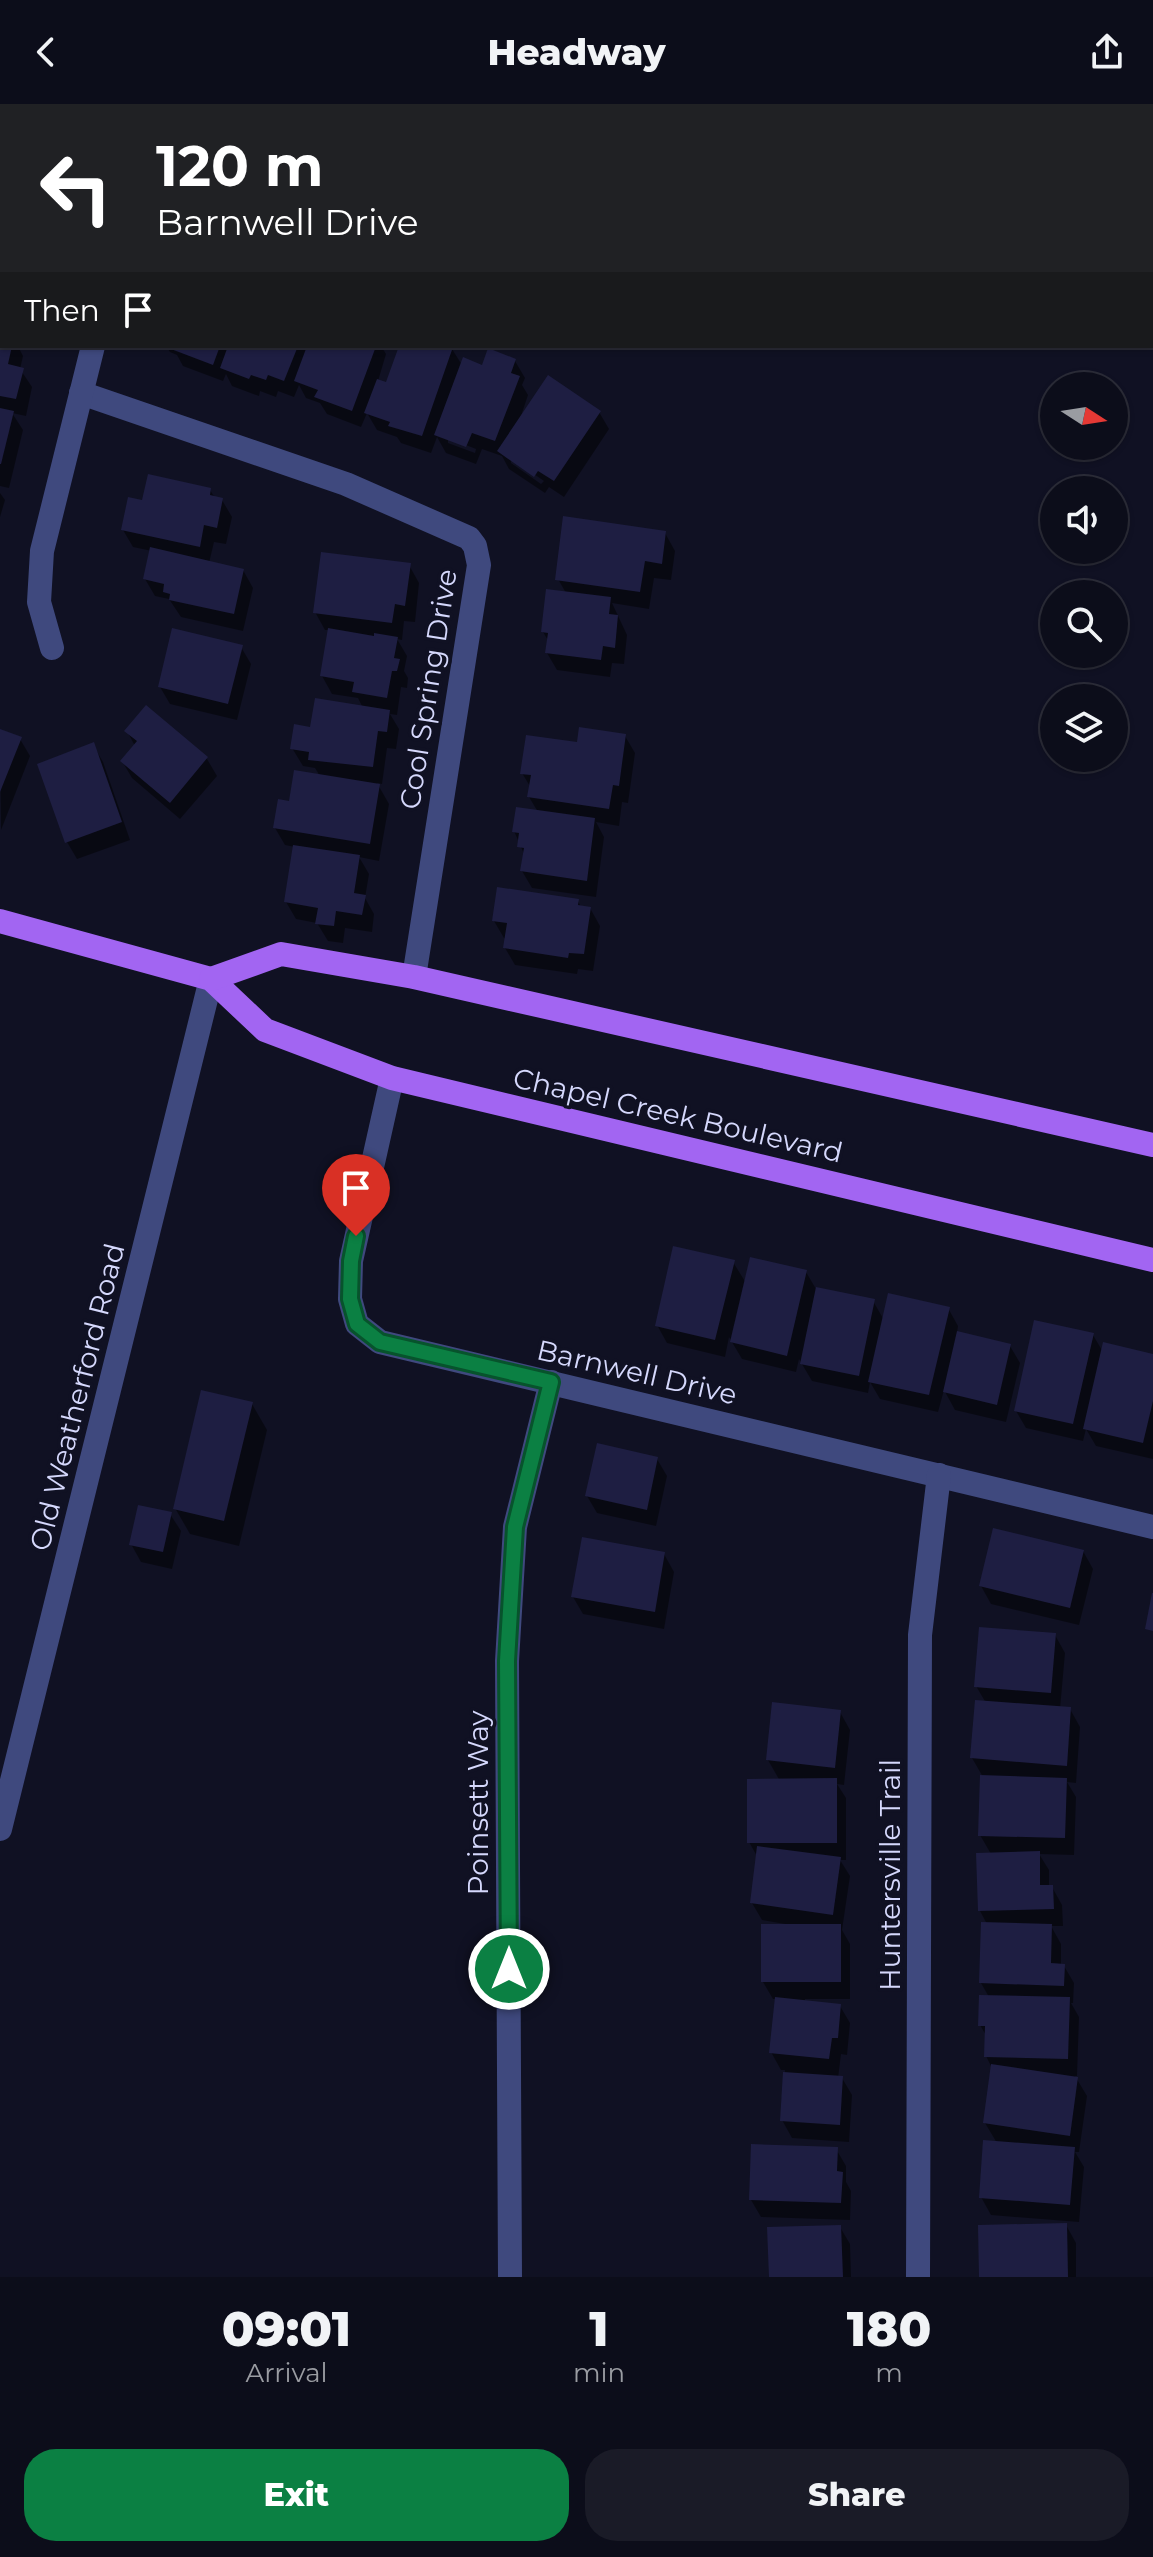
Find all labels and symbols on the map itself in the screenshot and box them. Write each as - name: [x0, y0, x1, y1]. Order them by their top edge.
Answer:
- north arrow: [1040, 372, 1128, 460]
- street label: Cool Spring Drive: [392, 566, 464, 812]
- street label: Chapel Creek Boulevard: [510, 1060, 846, 1170]
- pin: [322, 1154, 390, 1236]
- street label: Old Weatherford Road: [22, 1240, 132, 1554]
- street label: Barnwell Drive: [534, 1332, 740, 1412]
- street label: Poinsett Way: [461, 1710, 495, 1895]
- street label: Huntersville Trail: [873, 1759, 907, 1991]
- position arrow: [467, 1927, 551, 2011]

